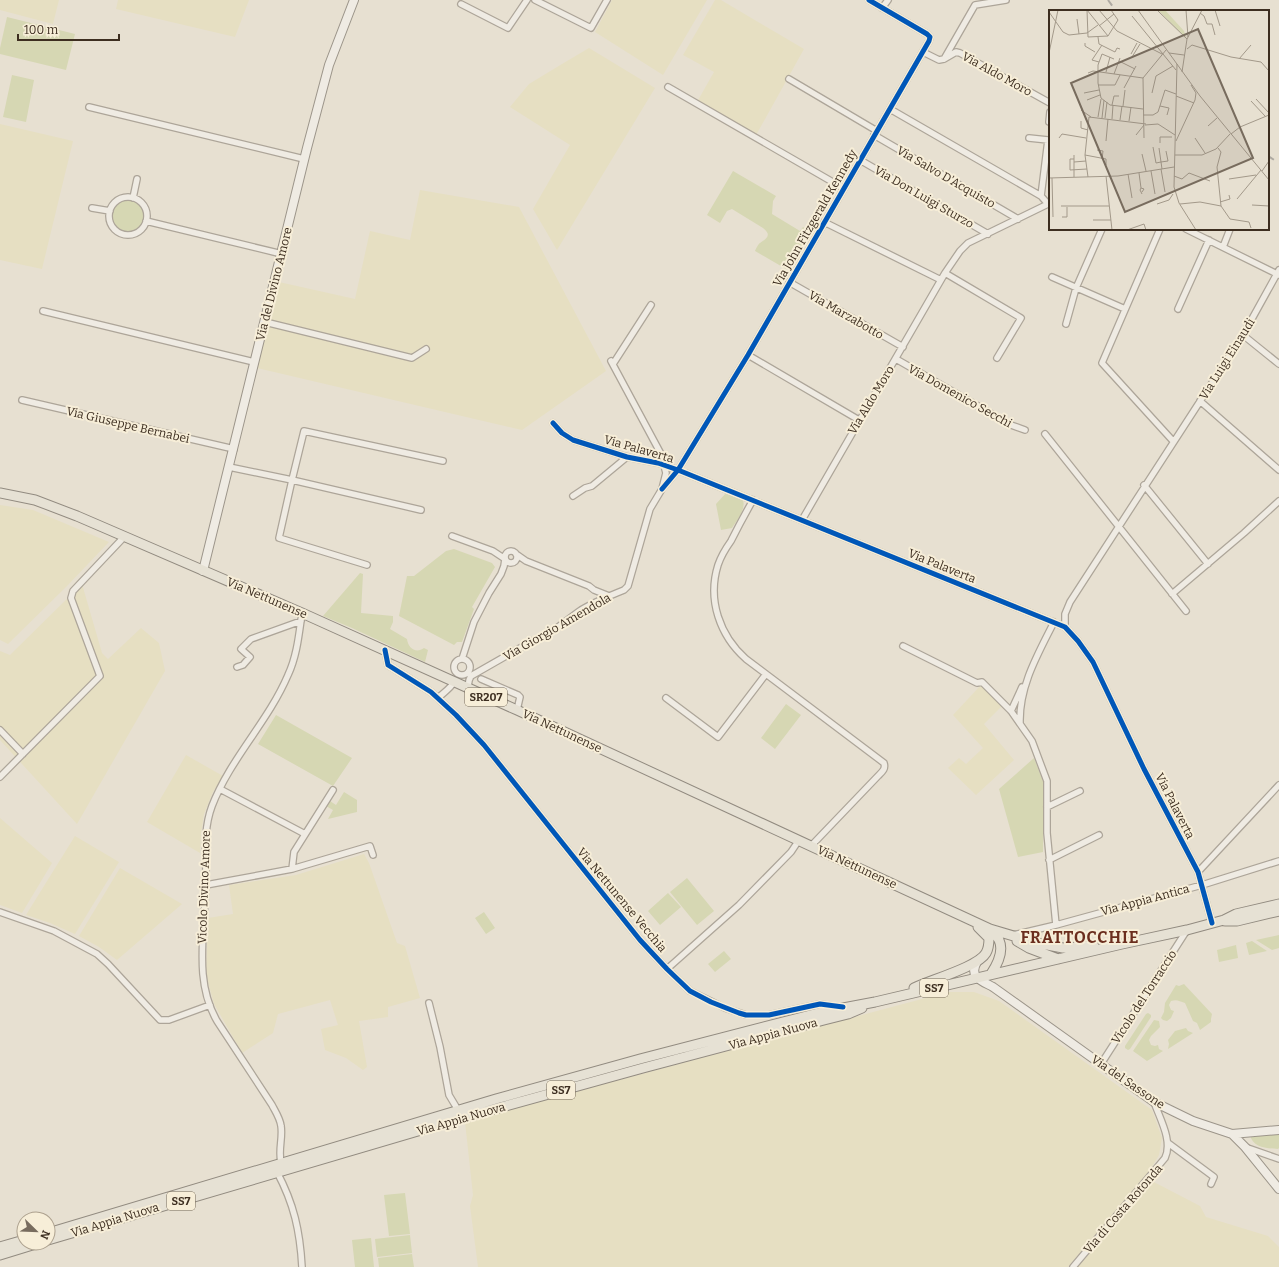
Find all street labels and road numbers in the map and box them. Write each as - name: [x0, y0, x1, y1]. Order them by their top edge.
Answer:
- street label: Via Aldo Moro: [960, 49, 1034, 99]
- street label: Via Salvo D'Acquisto: [894, 143, 998, 211]
- street label: Via John Fitzgerald Kennedy: [770, 147, 860, 289]
- street label: Via Don Luigi Sturzo: [872, 163, 976, 231]
- street label: Via del Divino Amore: [253, 226, 295, 342]
- street label: Via Marzabotto: [806, 288, 886, 342]
- street label: Via Luigi Einaudi: [1196, 315, 1258, 402]
- street label: Via Domenico Secchi: [906, 362, 1015, 431]
- street label: Via Aldo Moro: [845, 363, 897, 437]
- street label: Via Giuseppe Bernabei: [65, 404, 191, 446]
- street label: Via Palaverta: [603, 432, 676, 466]
- street label: Via Palaverta: [906, 546, 978, 586]
- street label: Via Nettunense: [225, 575, 309, 621]
- street label: Via Giorgio Amendola: [501, 590, 614, 663]
- road number: SR207: [465, 688, 507, 706]
- street label: Via Nettunense: [520, 706, 604, 756]
- street label: Via Palaverta: [1152, 771, 1198, 842]
- street label: Vicolo Divino Amore: [195, 830, 213, 944]
- street label: Via Nettunense: [815, 842, 899, 892]
- street label: Via Nettunense Vecchia: [574, 845, 670, 955]
- street label: Via Appia Antica: [1099, 881, 1191, 919]
- street label: Vicolo del Torraccio: [1108, 947, 1180, 1046]
- road number: SS7: [920, 979, 948, 997]
- street label: Via Appia Nuova: [727, 1015, 819, 1053]
- street label: Via del Sassone: [1089, 1052, 1167, 1112]
- road number: SS7: [547, 1081, 575, 1099]
- street label: Via Appia Nuova: [415, 1100, 507, 1138]
- street label: Via di Costa Rotonda: [1081, 1161, 1166, 1256]
- road number: SS7: [167, 1192, 195, 1210]
- street label: Via Appia Nuova: [69, 1200, 161, 1240]

